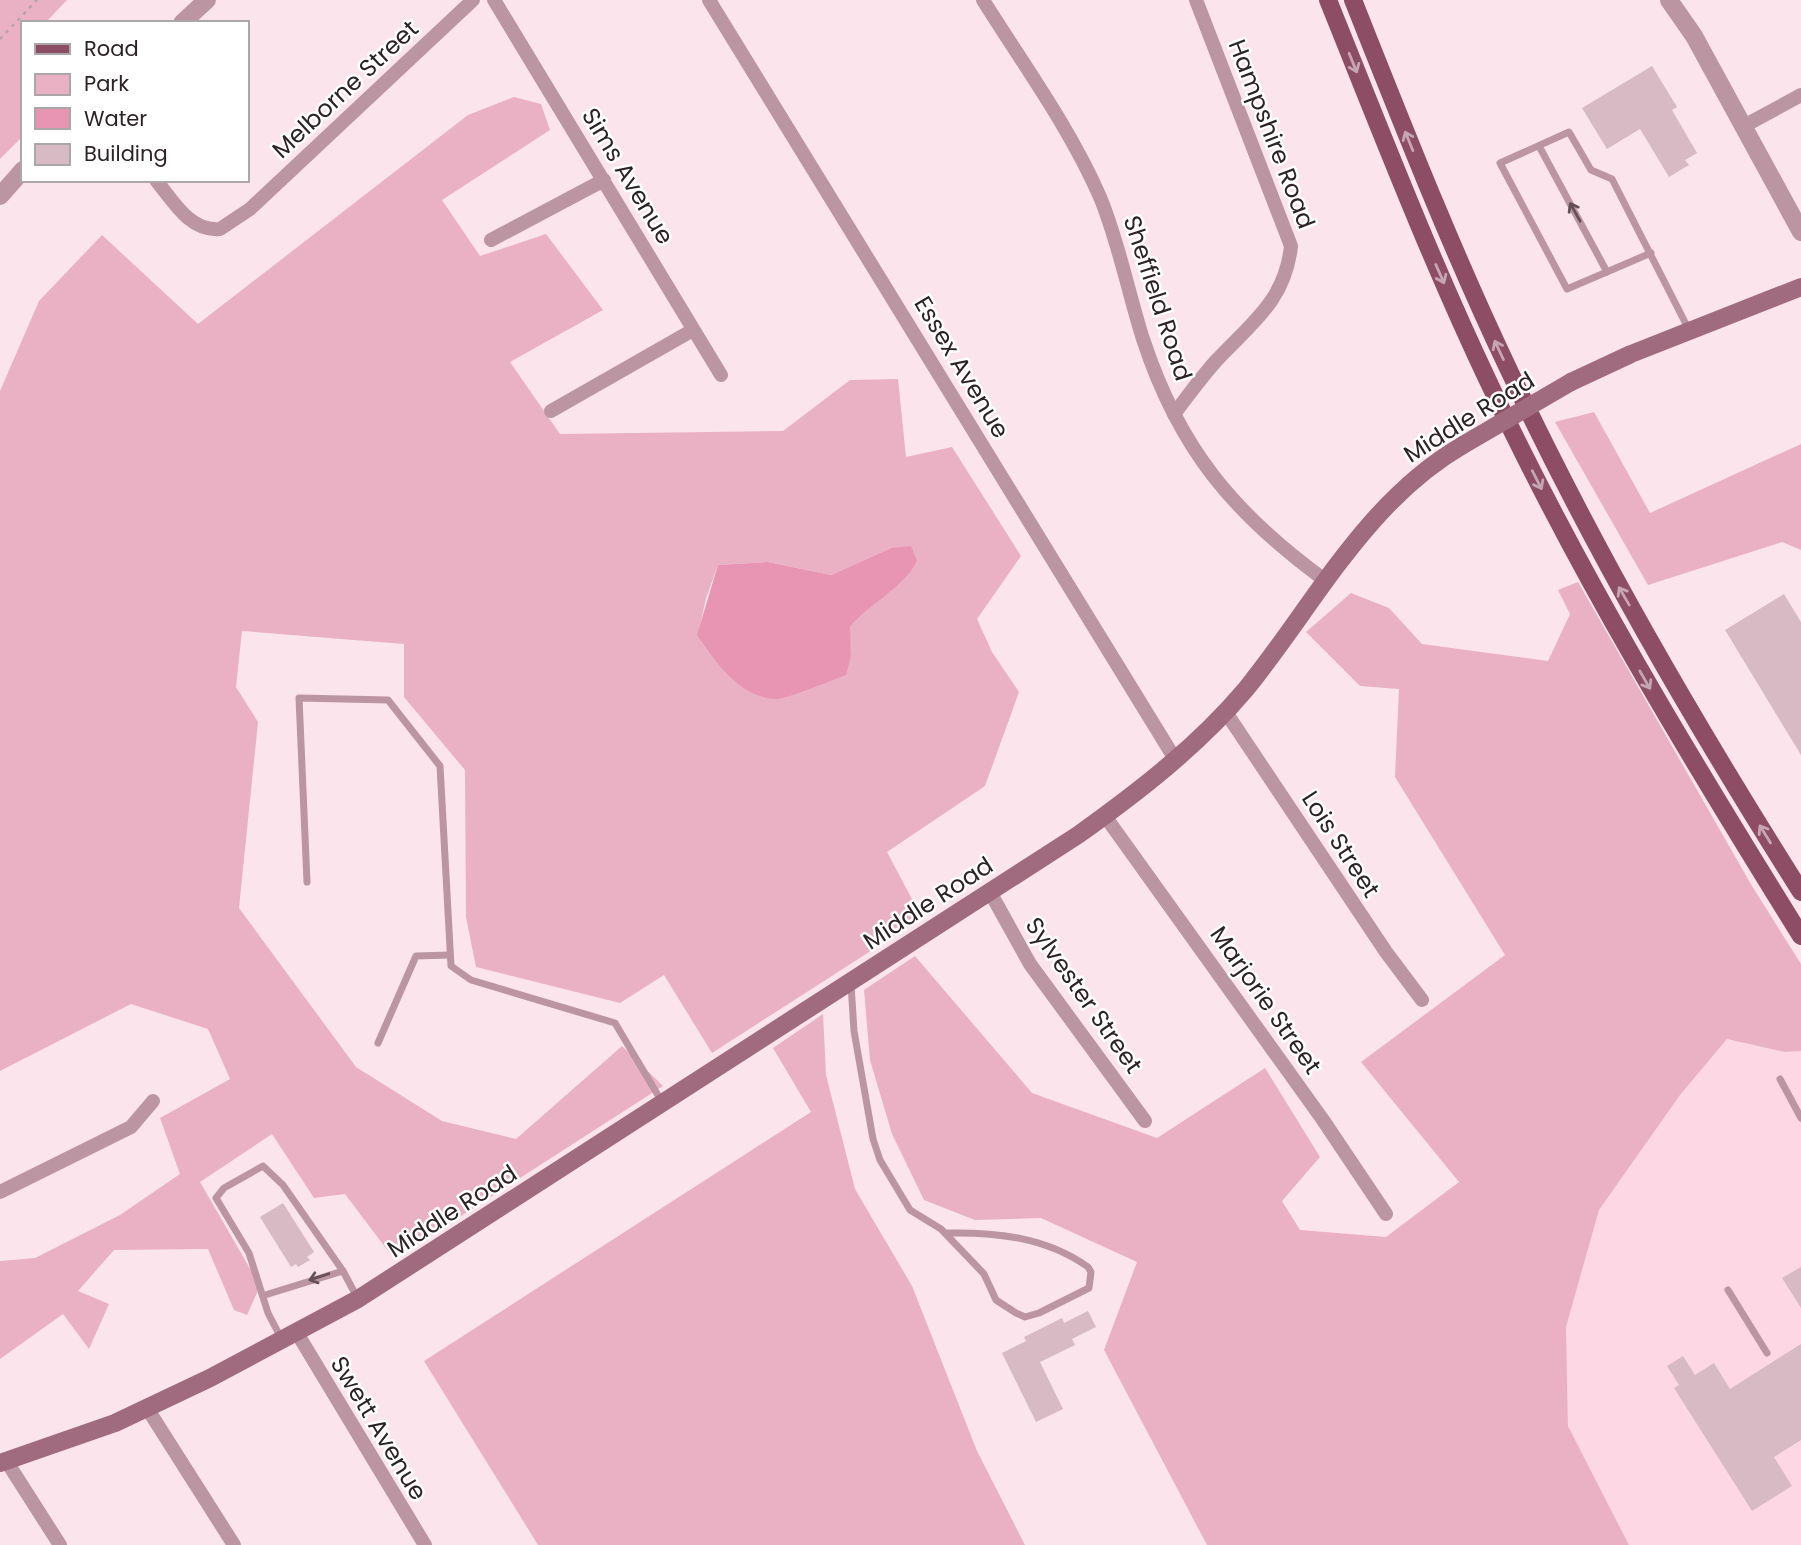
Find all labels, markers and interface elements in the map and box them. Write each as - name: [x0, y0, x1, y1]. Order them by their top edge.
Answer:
- street label: Melborne Street: [265, 13, 425, 165]
- legend: [21, 21, 248, 182]
- text: Road: [84, 34, 139, 63]
- street label: Hampshire Road: [1221, 35, 1323, 233]
- one-way arrow: [1348, 52, 1361, 74]
- text: Park: [84, 69, 129, 98]
- street label: Sims Avenue: [574, 102, 682, 250]
- text: Water: [84, 104, 147, 133]
- one-way arrow: [1402, 130, 1415, 152]
- text: Building: [84, 139, 168, 168]
- one-way arrow: [1568, 202, 1582, 222]
- street label: Sheffield Road: [1116, 211, 1200, 385]
- one-way arrow: [1434, 263, 1447, 284]
- street label: Essex Avenue: [907, 290, 1017, 444]
- one-way arrow: [1492, 340, 1505, 361]
- street label: Middle Road: [1397, 364, 1541, 470]
- one-way arrow: [1530, 469, 1544, 490]
- one-way arrow: [1617, 587, 1631, 607]
- one-way arrow: [1639, 669, 1652, 690]
- street label: Lois Street: [1294, 784, 1388, 904]
- one-way arrow: [1757, 825, 1771, 845]
- street label: Middle Road: [857, 849, 999, 957]
- street label: Sylvester Street: [1018, 910, 1150, 1080]
- street label: Marjorie Street: [1203, 919, 1329, 1081]
- street label: Middle Road: [381, 1157, 523, 1265]
- one-way arrow: [308, 1272, 330, 1284]
- street label: Swett Avenue: [323, 1350, 435, 1506]

